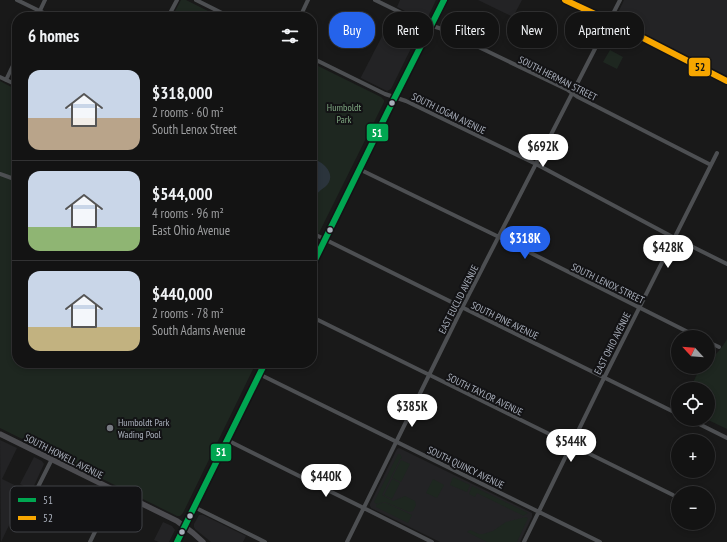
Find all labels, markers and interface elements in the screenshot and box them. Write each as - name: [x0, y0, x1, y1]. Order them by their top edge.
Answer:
- chip: Buy: [329, 12, 375, 48]
- chip: Rent: [383, 12, 433, 48]
- chip: Filters: [441, 12, 499, 48]
- chip: New: [507, 12, 557, 48]
- chip: Apartment: [565, 12, 644, 48]
- text: 6 homes: [28, 25, 79, 47]
- icon: filters: [279, 25, 301, 47]
- street label: SOUTH HERMAN STREET: [516, 53, 600, 104]
- line badge: 52: [688, 57, 711, 77]
- text: 52: [695, 60, 705, 74]
- text: $318,000: [152, 82, 213, 104]
- icon: home: [60, 86, 108, 134]
- street label: SOUTH LOGAN AVENUE: [410, 90, 488, 137]
- unlabelled marker: [387, 98, 397, 108]
- park label: Humboldt Park: [327, 101, 361, 126]
- text: 2 rooms · 60 m²: [152, 104, 224, 121]
- text: South Lenox Street: [152, 121, 237, 138]
- line badge: 51: [366, 123, 389, 142]
- text: 51: [372, 126, 382, 140]
- pin: $692K: [515, 134, 571, 168]
- text: $692K: [527, 138, 559, 155]
- text: $544,000: [152, 183, 213, 205]
- icon: home: [60, 187, 108, 235]
- text: 4 rooms · 96 m²: [152, 205, 224, 222]
- text: East Ohio Avenue: [152, 222, 230, 239]
- unlabelled marker: [325, 225, 335, 235]
- pin: $318K: [497, 226, 553, 260]
- text: $318K: [509, 230, 541, 247]
- pin: $428K: [640, 235, 696, 269]
- text: $428K: [652, 239, 684, 256]
- street label: SOUTH LENOX STREET: [569, 260, 647, 307]
- street label: EAST EUCLID AVENUE: [436, 263, 481, 336]
- text: $440,000: [152, 283, 213, 305]
- icon: home: [60, 287, 108, 335]
- street label: SOUTH PINE AVENUE: [469, 299, 541, 342]
- text: 2 rooms · 78 m²: [152, 305, 224, 322]
- street label: EAST OHIO AVENUE: [591, 310, 634, 377]
- text: South Adams Avenue: [152, 322, 246, 339]
- north arrow: [671, 330, 715, 374]
- map controls: [671, 330, 715, 530]
- street label: SOUTH TAYLOR AVENUE: [445, 370, 525, 419]
- button: locate: [671, 382, 715, 426]
- pin: $385K: [384, 394, 440, 428]
- text: $385K: [396, 398, 428, 415]
- place label: Humboldt Park Wading Pool: [118, 416, 169, 441]
- marker: Humboldt Park Wading Pool: [105, 423, 115, 433]
- pin: $544K: [543, 429, 599, 463]
- street label: SOUTH HOWELL AVENUE: [22, 431, 105, 482]
- text: $544K: [555, 433, 587, 450]
- button: +: [671, 434, 715, 478]
- line badge: 51: [210, 443, 232, 462]
- street label: SOUTH QUINCY AVENUE: [425, 443, 506, 492]
- text: 51: [216, 445, 226, 459]
- pin: $440K: [298, 464, 354, 498]
- text: $440K: [310, 468, 342, 485]
- legend: [10, 486, 142, 532]
- button: −: [671, 486, 715, 530]
- text: 51: [43, 493, 53, 507]
- text: 52: [43, 511, 53, 525]
- unlabelled marker: [185, 511, 195, 521]
- unlabelled marker: [177, 527, 187, 537]

